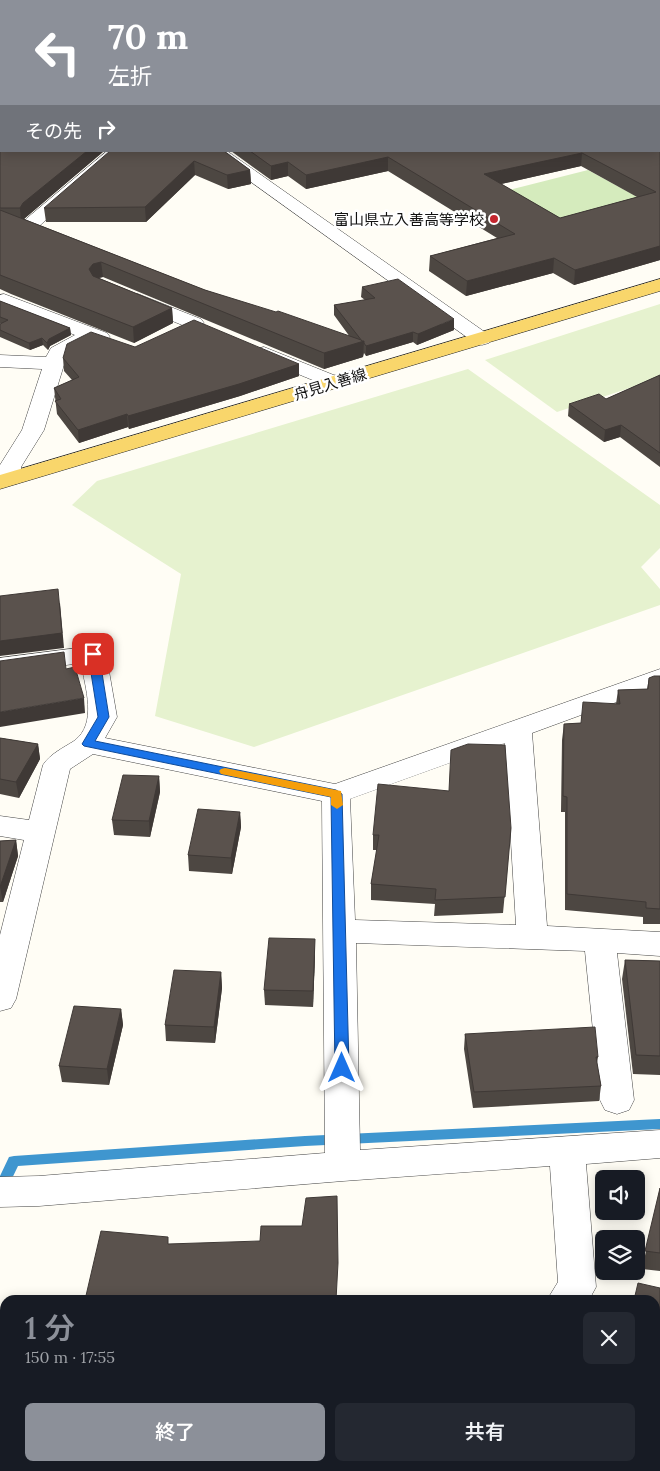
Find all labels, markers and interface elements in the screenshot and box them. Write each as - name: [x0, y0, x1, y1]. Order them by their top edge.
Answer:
- text: 70 m: [108, 14, 188, 59]
- icon: left: [25, 20, 90, 85]
- text: 左折: [108, 62, 152, 90]
- icon: right: [92, 115, 120, 143]
- text: その先: [25, 119, 82, 143]
- place label: 富山県立入善高等学校: [334, 210, 484, 229]
- marker: 富山県立入善高等学校: [488, 213, 500, 225]
- street label: 舟見入善線: [291, 364, 369, 404]
- pin: [72, 633, 114, 675]
- icon: arrive: [79, 640, 107, 668]
- position arrow: [315, 1041, 367, 1093]
- map controls: [595, 1170, 645, 1280]
- button: sound: [595, 1170, 645, 1220]
- button: layers: [595, 1230, 645, 1280]
- text: 1 分: [25, 1309, 75, 1347]
- button: close: [583, 1312, 635, 1364]
- text: 150 m · 17:55: [25, 1347, 115, 1367]
- button: 終了: [25, 1403, 325, 1461]
- button: 共有: [335, 1403, 635, 1461]

